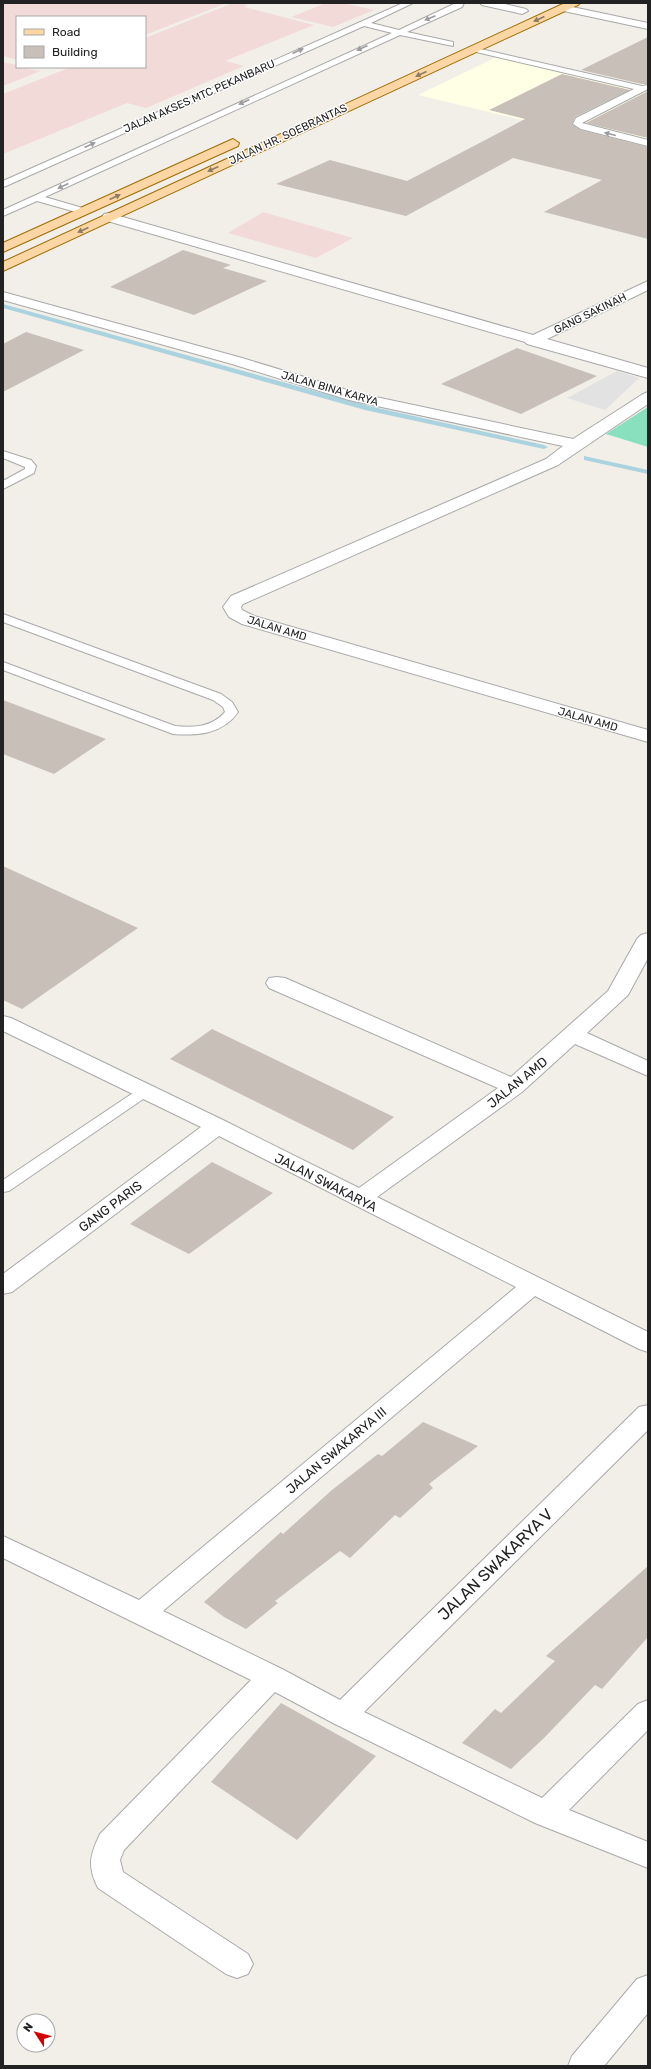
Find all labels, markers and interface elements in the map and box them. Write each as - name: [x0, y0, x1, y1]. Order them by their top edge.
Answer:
- one-way arrow: [424, 15, 436, 21]
- legend: [16, 16, 146, 68]
- one-way arrow: [533, 16, 544, 22]
- text: Road: [52, 25, 80, 39]
- text: Building: [52, 45, 98, 59]
- one-way arrow: [357, 45, 368, 51]
- one-way arrow: [292, 48, 304, 54]
- street label: JALAN AKSES MTC PEKANBARU: [121, 57, 277, 136]
- one-way arrow: [415, 71, 426, 77]
- one-way arrow: [239, 99, 250, 105]
- street label: JALAN HR. SOEBRANTAS: [227, 101, 349, 168]
- one-way arrow: [604, 130, 616, 136]
- one-way arrow: [84, 142, 95, 148]
- one-way arrow: [208, 166, 219, 172]
- one-way arrow: [57, 183, 68, 189]
- one-way arrow: [109, 193, 121, 200]
- one-way arrow: [77, 227, 89, 233]
- street label: GANG SAKINAH: [552, 290, 629, 337]
- street label: JALAN BINA KARYA: [280, 368, 381, 409]
- street label: JALAN AMD: [246, 613, 308, 644]
- street label: JALAN AMD: [557, 705, 619, 734]
- street label: JALAN AMD: [484, 1054, 550, 1111]
- street label: JALAN SWAKARYA: [272, 1150, 380, 1215]
- street label: GANG PARIS: [76, 1178, 145, 1235]
- street label: JALAN SWAKARYA III: [283, 1404, 389, 1497]
- street label: JALAN SWAKARYA V: [434, 1505, 557, 1624]
- north arrow: [16, 2013, 56, 2053]
- text: N: [21, 2020, 36, 2034]

